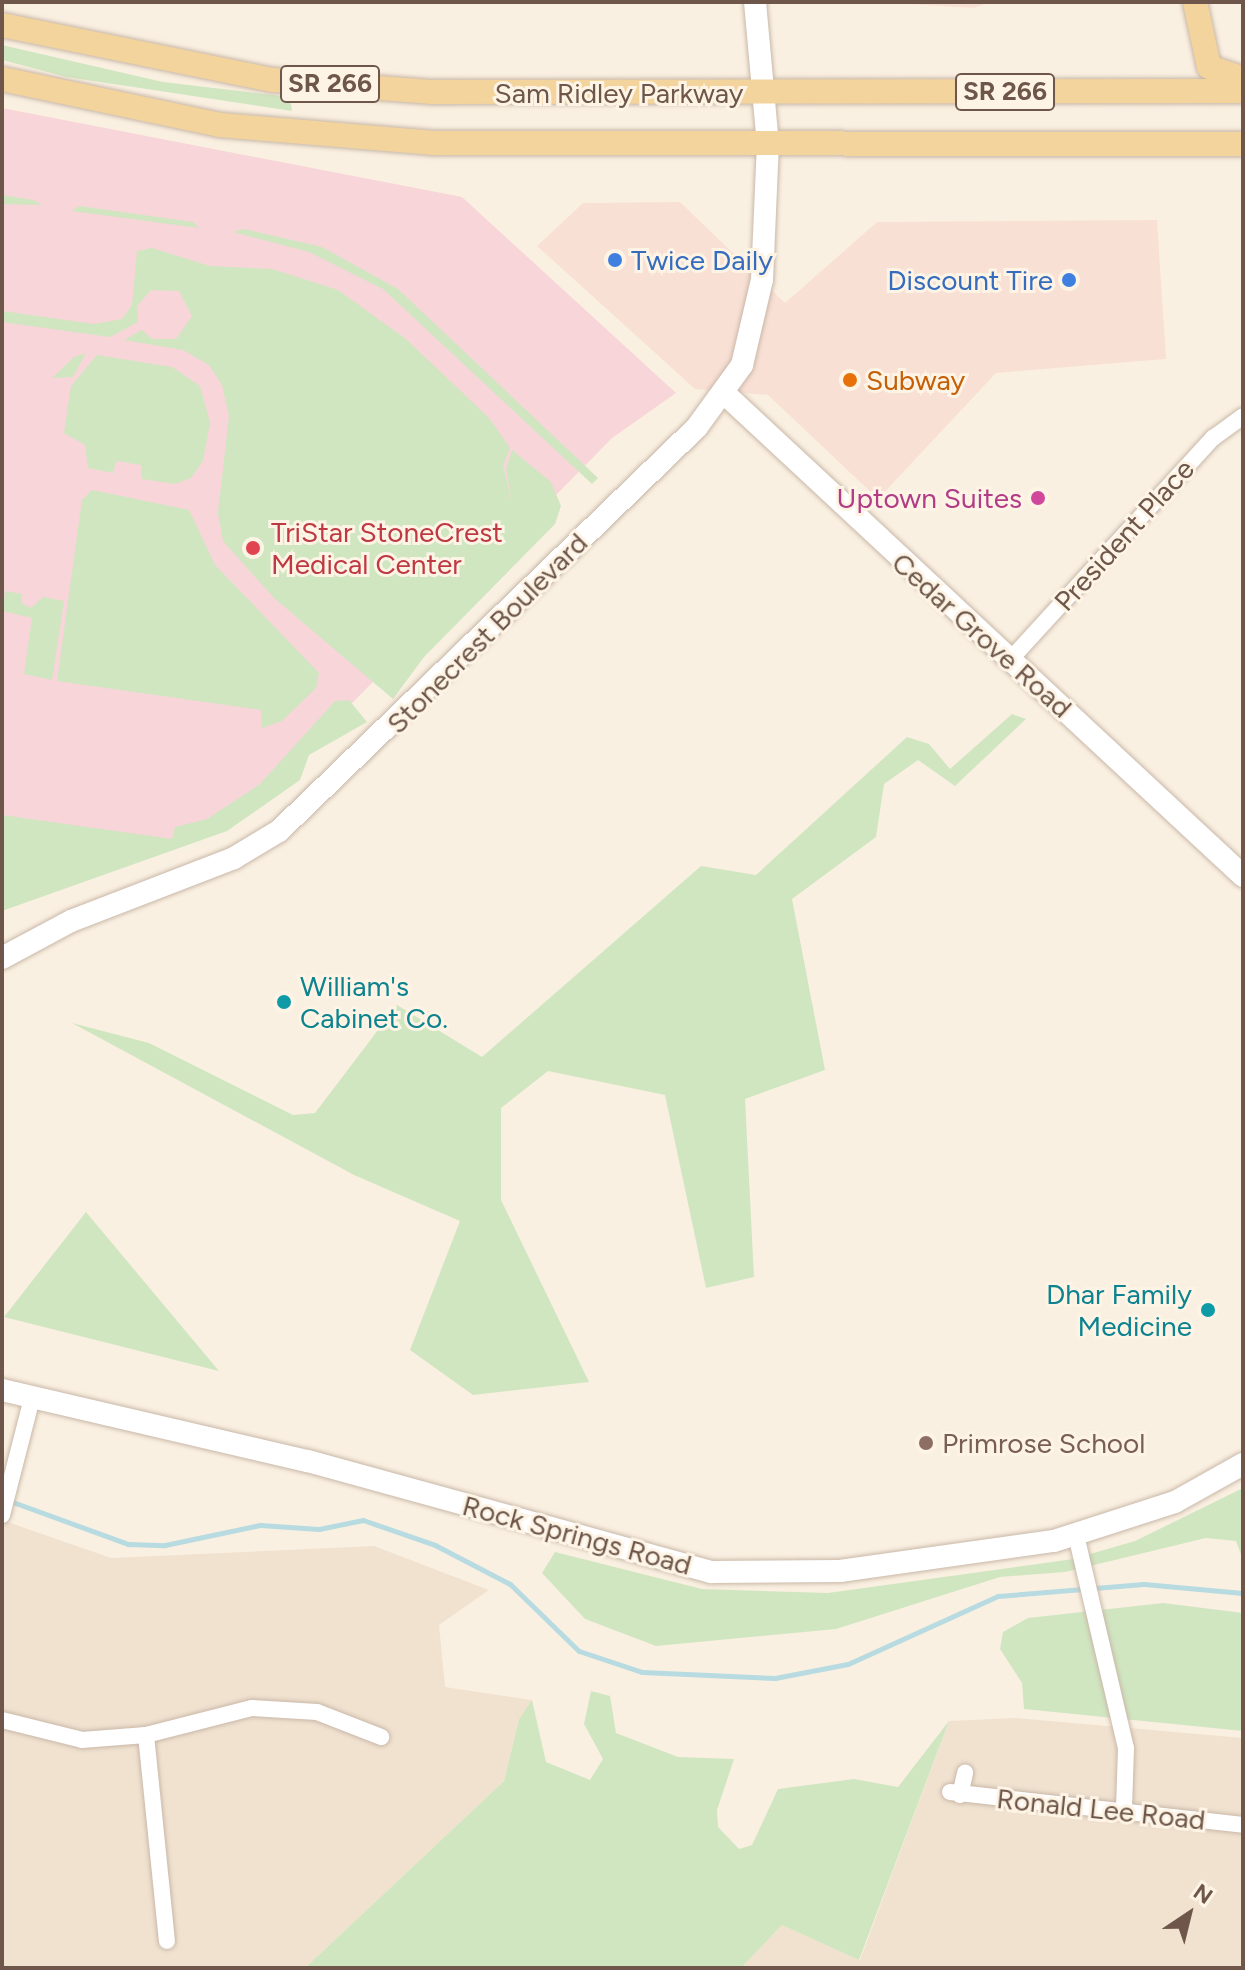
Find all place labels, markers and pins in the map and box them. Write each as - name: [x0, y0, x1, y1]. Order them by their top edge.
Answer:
- place label: Twice Daily: [631, 243, 773, 277]
- marker: Twice Daily: [606, 251, 624, 269]
- place label: Discount Tire: [887, 263, 1053, 297]
- marker: Discount Tire: [1060, 271, 1078, 289]
- place label: Subway: [866, 363, 965, 397]
- marker: Subway: [841, 371, 859, 389]
- place label: Uptown Suites: [837, 481, 1022, 515]
- marker: Uptown Suites: [1029, 489, 1047, 507]
- place label: TriStar StoneCrest Medical Center: [271, 515, 503, 581]
- marker: TriStar StoneCrest Medical Center: [242, 537, 264, 559]
- place label: William's Cabinet Co.: [300, 969, 448, 1035]
- marker: William's Cabinet Co.: [275, 993, 293, 1011]
- place label: Dhar Family Medicine: [1046, 1277, 1192, 1343]
- marker: Dhar Family Medicine: [1199, 1301, 1217, 1319]
- place label: Primrose School: [942, 1426, 1145, 1460]
- marker: Primrose School: [917, 1434, 935, 1452]

